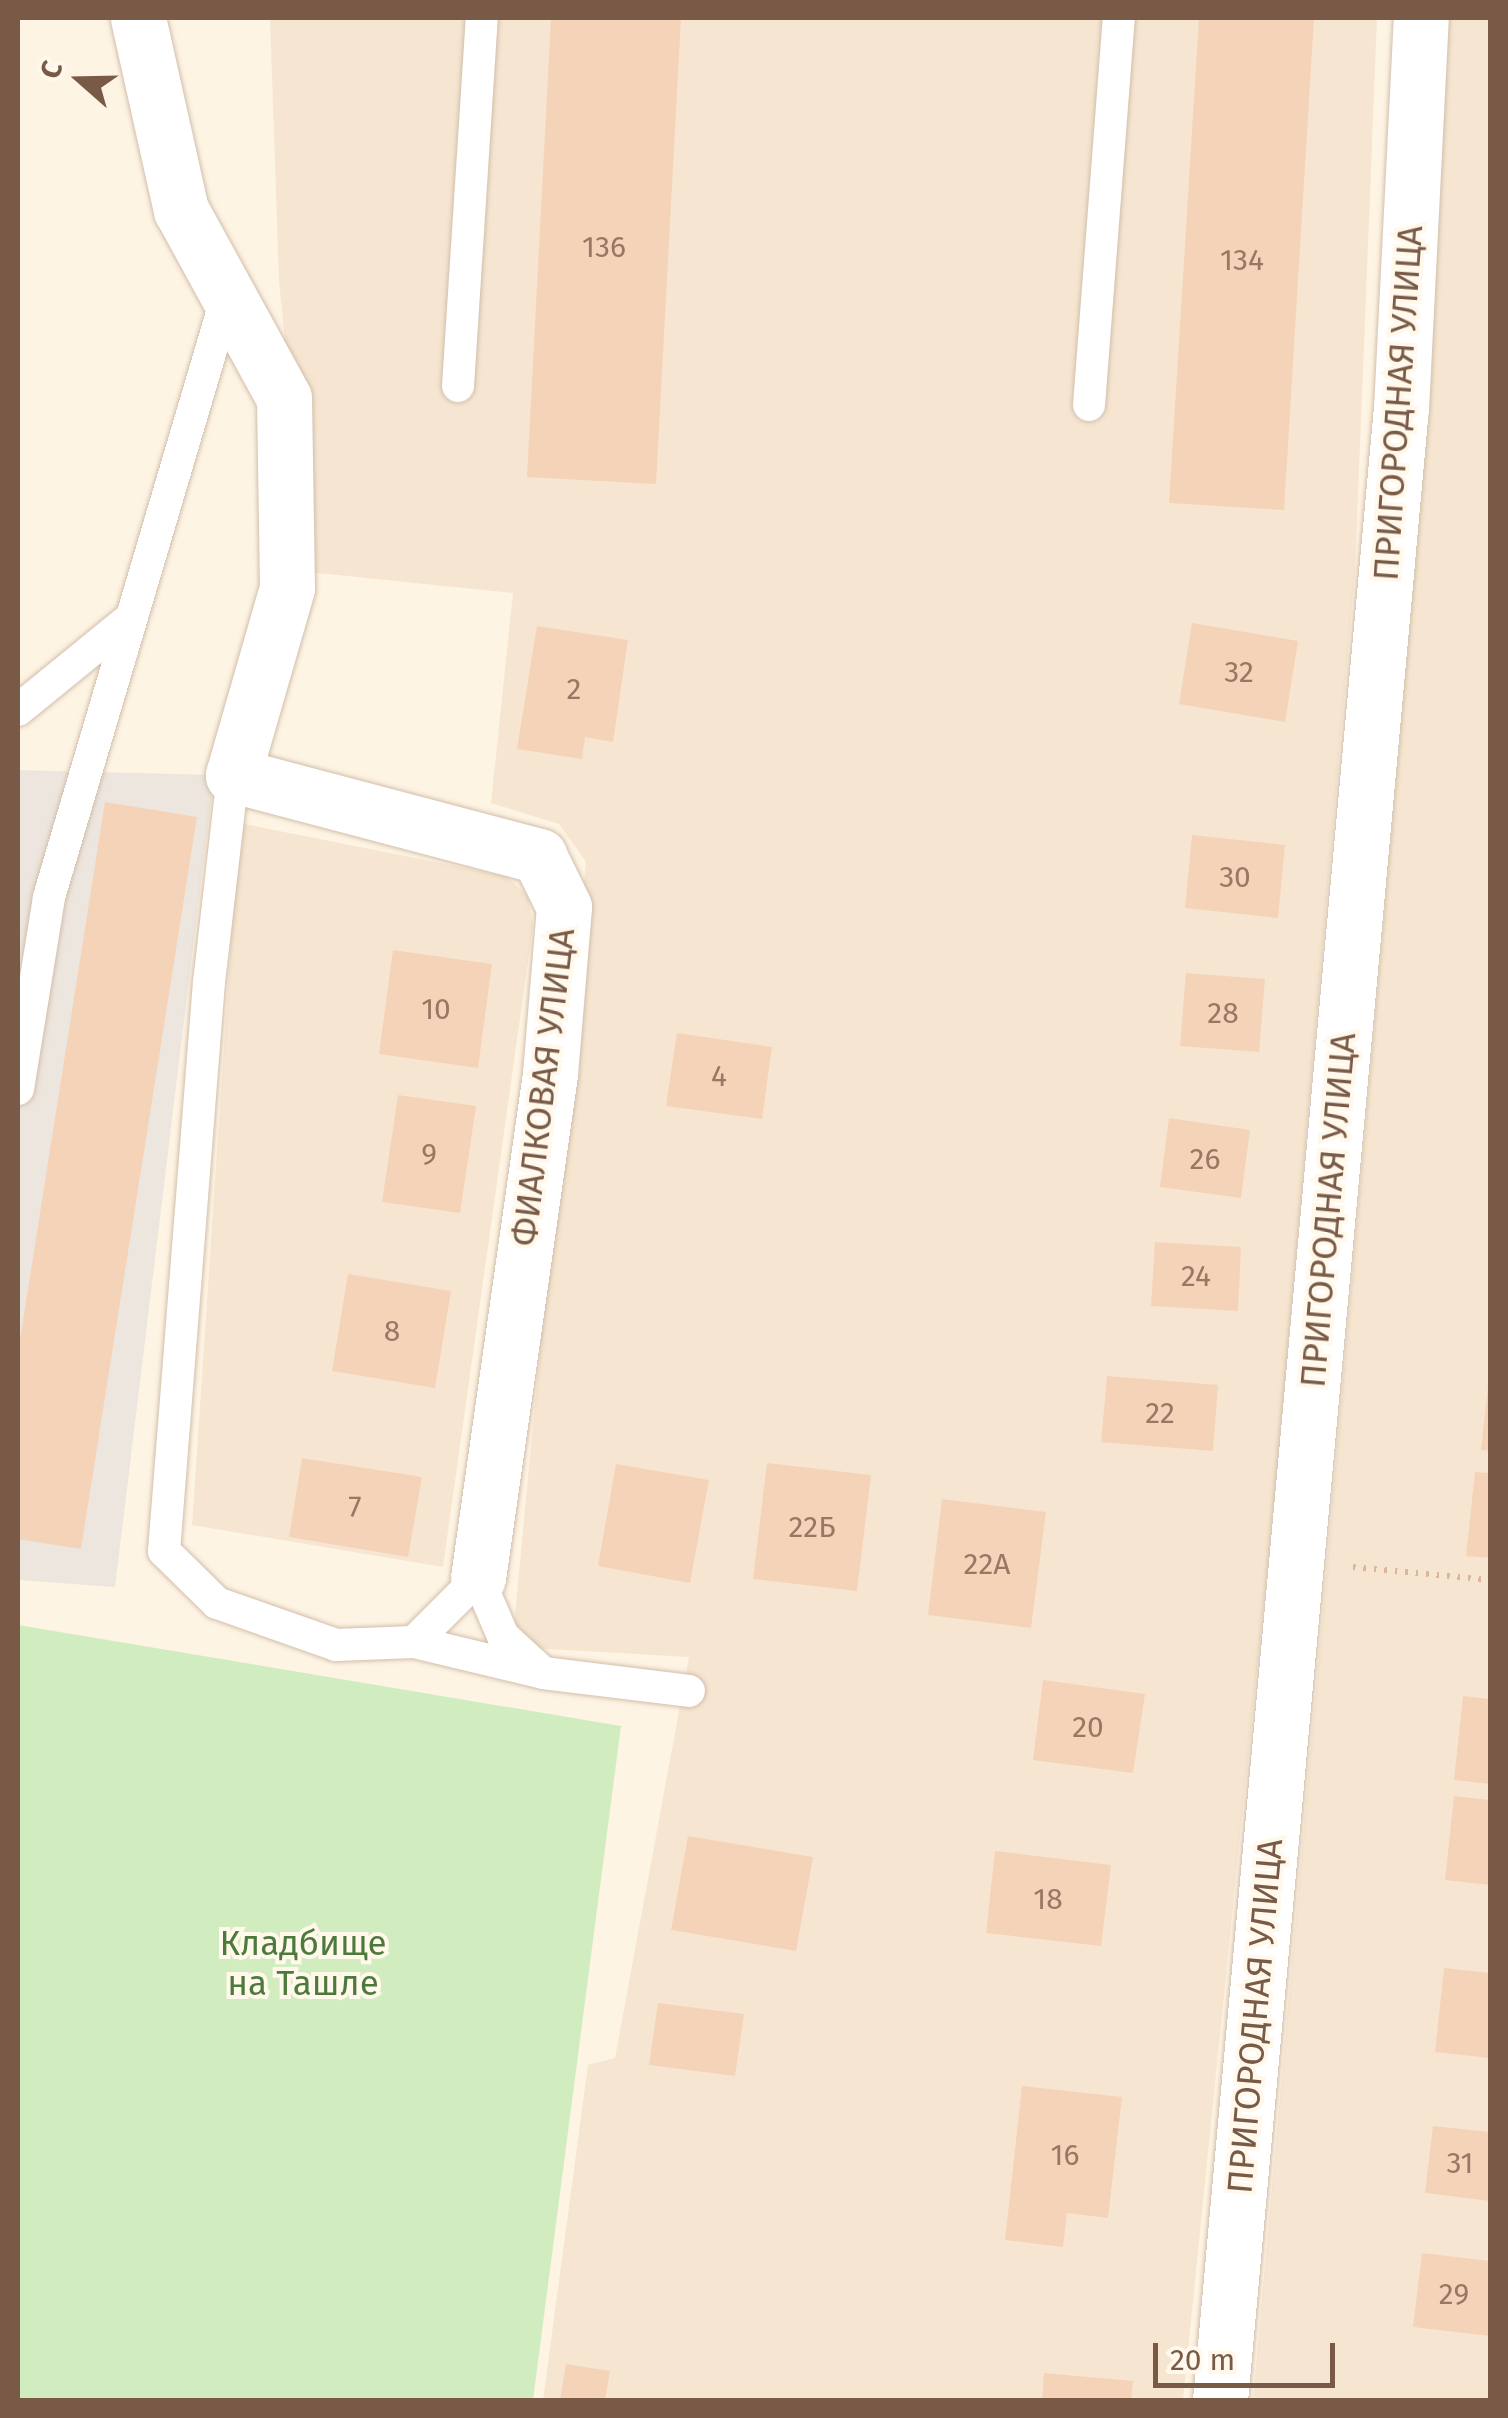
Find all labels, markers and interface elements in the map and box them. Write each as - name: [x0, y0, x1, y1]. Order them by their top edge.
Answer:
- north arrow: [30, 30, 130, 130]
- text: С: [33, 56, 70, 83]
- street label: ПРИГОРОДНАЯ УЛИЦА: [1365, 224, 1431, 582]
- house number: 136: [582, 229, 626, 265]
- house number: 134: [1220, 242, 1264, 278]
- house number: 32: [1224, 654, 1254, 690]
- house number: 2: [567, 671, 581, 707]
- house number: 30: [1219, 859, 1251, 895]
- street label: ФИАЛКОВАЯ УЛИЦА: [503, 926, 583, 1248]
- house number: 10: [421, 991, 451, 1027]
- house number: 28: [1207, 995, 1239, 1031]
- street label: ПРИГОРОДНАЯ УЛИЦА: [1292, 1031, 1364, 1389]
- house number: 4: [711, 1058, 727, 1094]
- house number: 9: [421, 1136, 437, 1172]
- house number: 26: [1190, 1141, 1220, 1177]
- house number: 24: [1181, 1258, 1211, 1294]
- house number: 8: [384, 1313, 400, 1349]
- house number: 22: [1145, 1395, 1175, 1431]
- house number: 7: [348, 1489, 362, 1525]
- house number: 22Б: [788, 1509, 836, 1545]
- house number: 22А: [964, 1546, 1010, 1582]
- house number: 20: [1072, 1709, 1104, 1745]
- street label: ПРИГОРОДНАЯ УЛИЦА: [1219, 1837, 1291, 2195]
- house number: 18: [1033, 1881, 1063, 1917]
- park label: Кладбище на Ташле: [219, 1922, 387, 2004]
- house number: 16: [1051, 2137, 1079, 2173]
- house number: 31: [1446, 2145, 1474, 2181]
- house number: 29: [1439, 2276, 1469, 2312]
- scale bar: [1158, 2323, 1340, 2385]
- text: 20 m: [1170, 2342, 1235, 2378]

